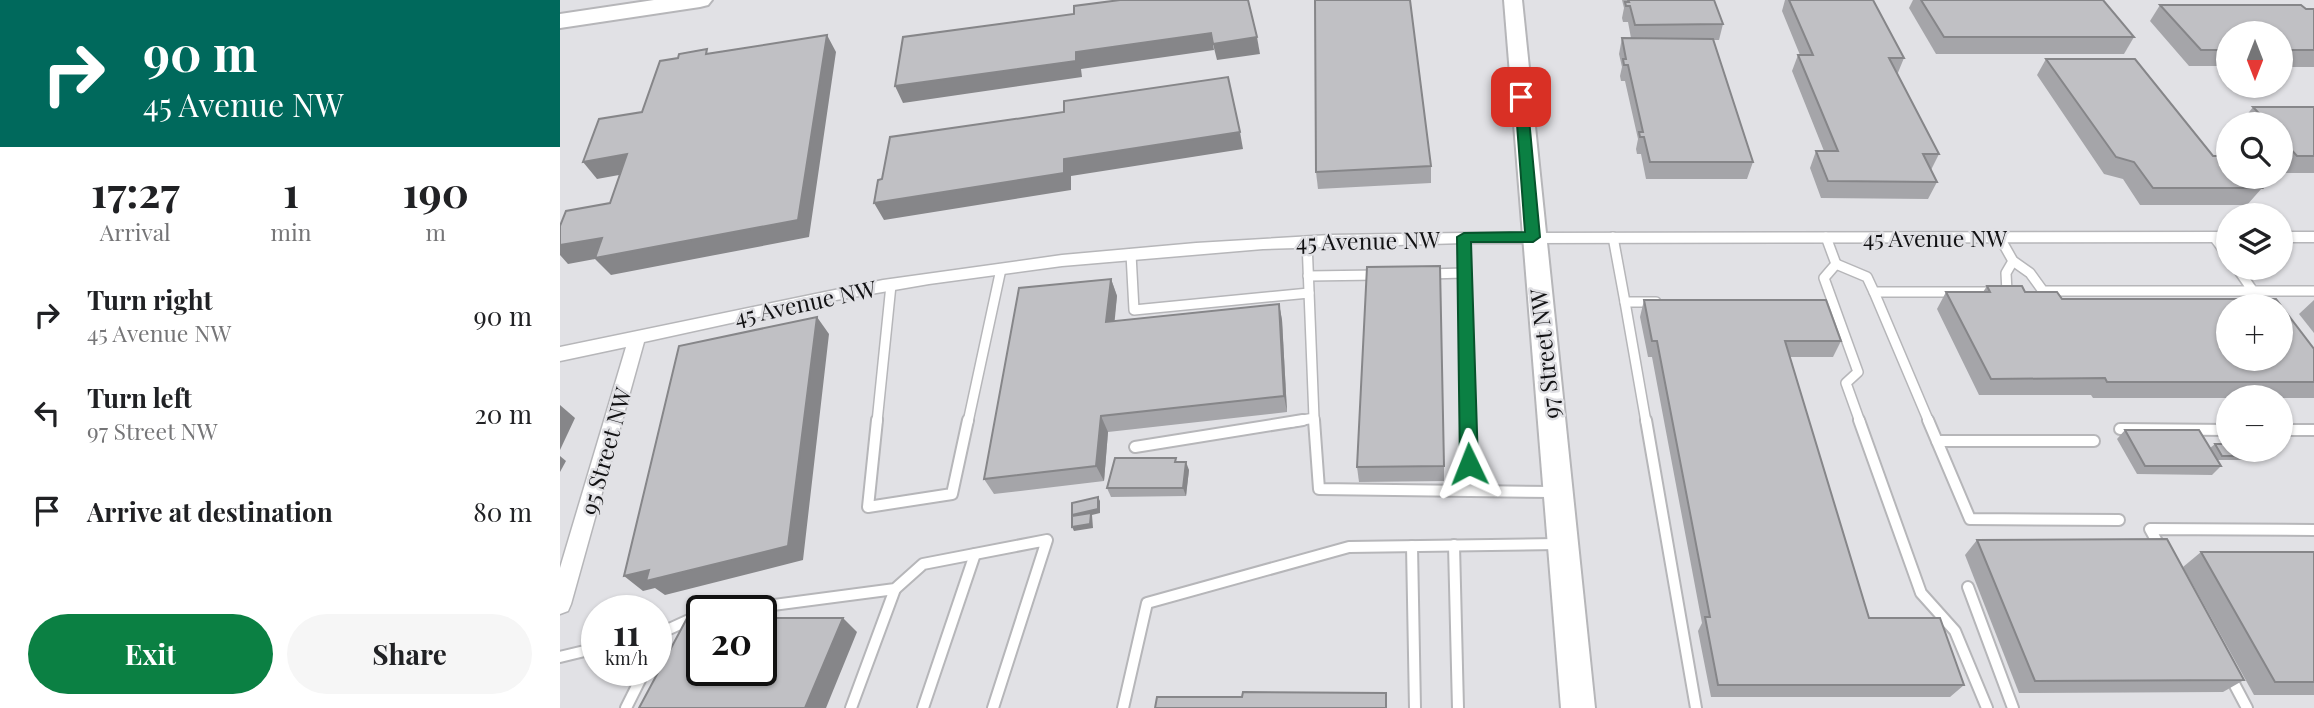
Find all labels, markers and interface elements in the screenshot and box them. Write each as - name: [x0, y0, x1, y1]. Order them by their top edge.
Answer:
- text: 90 m: [143, 19, 257, 84]
- north arrow: [2216, 21, 2292, 98]
- map controls: [2216, 21, 2293, 462]
- icon: right: [28, 28, 119, 119]
- pin: [1491, 67, 1551, 127]
- icon: arrive: [1502, 78, 1540, 116]
- text: 45 Avenue NW: [143, 82, 344, 125]
- button: search: [2216, 112, 2293, 189]
- text: 17:27: [91, 163, 180, 219]
- text: 1: [283, 163, 299, 219]
- text: 190: [403, 163, 469, 219]
- button: layers: [2216, 203, 2293, 280]
- text: Arrival: [100, 216, 171, 247]
- text: min: [271, 216, 311, 247]
- text: m: [425, 216, 446, 247]
- street label: 45 Avenue NW: [1863, 222, 2007, 253]
- street label: 45 Avenue NW: [1296, 223, 1441, 257]
- street label: 45 Avenue NW: [731, 272, 879, 332]
- text: Turn right: [87, 282, 213, 317]
- street label: 97 Street NW: [1522, 287, 1566, 421]
- button: +: [2216, 294, 2293, 371]
- icon: right: [28, 296, 66, 334]
- text: 90 m: [474, 298, 532, 333]
- text: 45 Avenue NW: [87, 317, 231, 348]
- text: Turn left: [87, 380, 192, 415]
- street label: 95 Street NW: [572, 384, 638, 518]
- button: −: [2216, 385, 2293, 462]
- icon: left: [28, 394, 66, 432]
- text: 20 m: [474, 396, 532, 431]
- text: 97 Street NW: [87, 415, 218, 446]
- position arrow: [1432, 427, 1506, 501]
- icon: arrive: [28, 492, 66, 530]
- text: Arrive at destination: [87, 494, 333, 529]
- text: 80 m: [473, 494, 532, 529]
- speed limit sign: 20: [686, 595, 777, 686]
- text: 11: [613, 608, 640, 655]
- button: Exit: [28, 614, 273, 694]
- button: Share: [287, 614, 532, 694]
- text: km/h: [605, 646, 648, 670]

